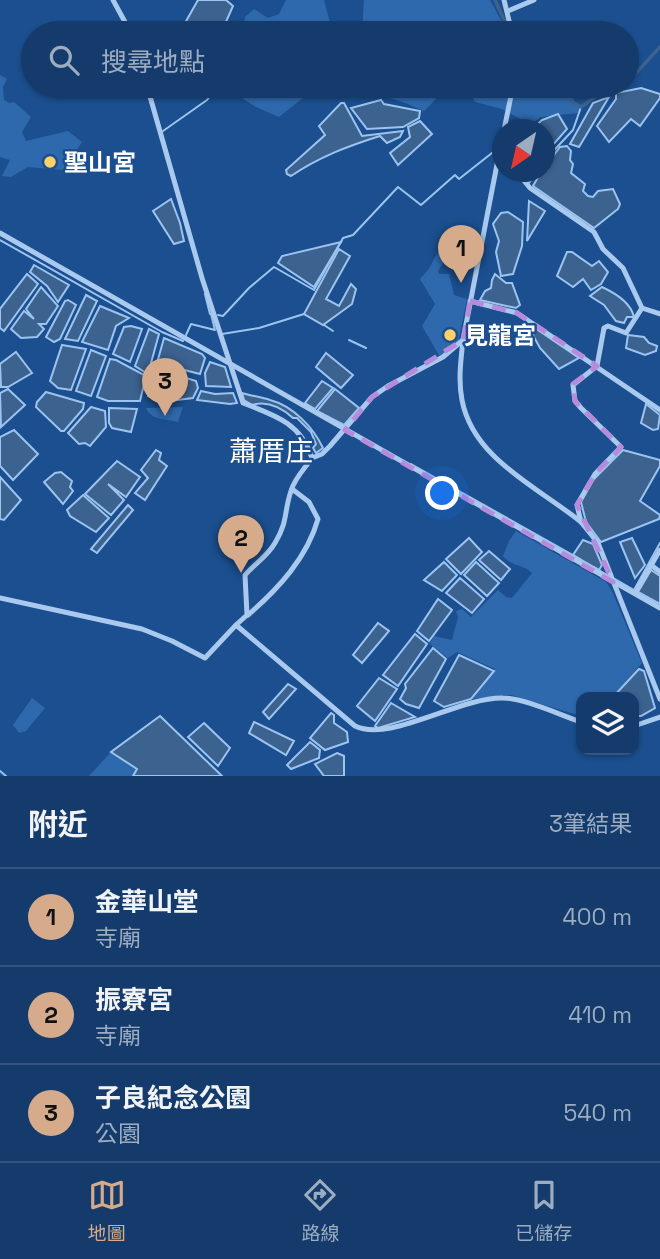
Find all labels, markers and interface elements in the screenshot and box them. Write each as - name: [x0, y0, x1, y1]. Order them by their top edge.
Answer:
- search box: [21, 21, 639, 98]
- icon: search: [45, 41, 83, 79]
- text: 搜尋地點: [101, 45, 205, 79]
- north arrow: [492, 119, 555, 182]
- place label: 聖山宮: [64, 147, 136, 178]
- marker: 聖山宮: [42, 154, 58, 170]
- pin: 1: [438, 225, 484, 283]
- place label: 見龍宮: [464, 320, 536, 351]
- marker: 見龍宮: [442, 327, 458, 343]
- pin: 3: [142, 358, 188, 416]
- district label: 蕭厝庄: [229, 433, 313, 469]
- your location: [425, 476, 459, 510]
- pin: 2: [218, 515, 264, 573]
- map controls: [576, 692, 639, 755]
- button: layers: [576, 692, 639, 755]
- text: 附近: [28, 805, 88, 844]
- text: 3筆結果: [549, 809, 632, 839]
- text: 金華山堂: [95, 885, 199, 919]
- text: 1: [46, 902, 56, 932]
- text: 400 m: [562, 902, 632, 932]
- text: 寺廟: [95, 923, 141, 953]
- text: 振寮宮: [95, 983, 173, 1017]
- text: 2: [44, 1000, 58, 1030]
- text: 410 m: [568, 1000, 632, 1030]
- text: 寺廟: [95, 1021, 141, 1051]
- text: 子良紀念公園: [95, 1081, 251, 1115]
- text: 3: [44, 1098, 58, 1128]
- text: 540 m: [563, 1098, 632, 1128]
- text: 公園: [95, 1119, 141, 1149]
- tab: 地圖: [88, 1176, 126, 1246]
- tab: 路線: [301, 1176, 339, 1246]
- tab: 已儲存: [515, 1176, 572, 1246]

